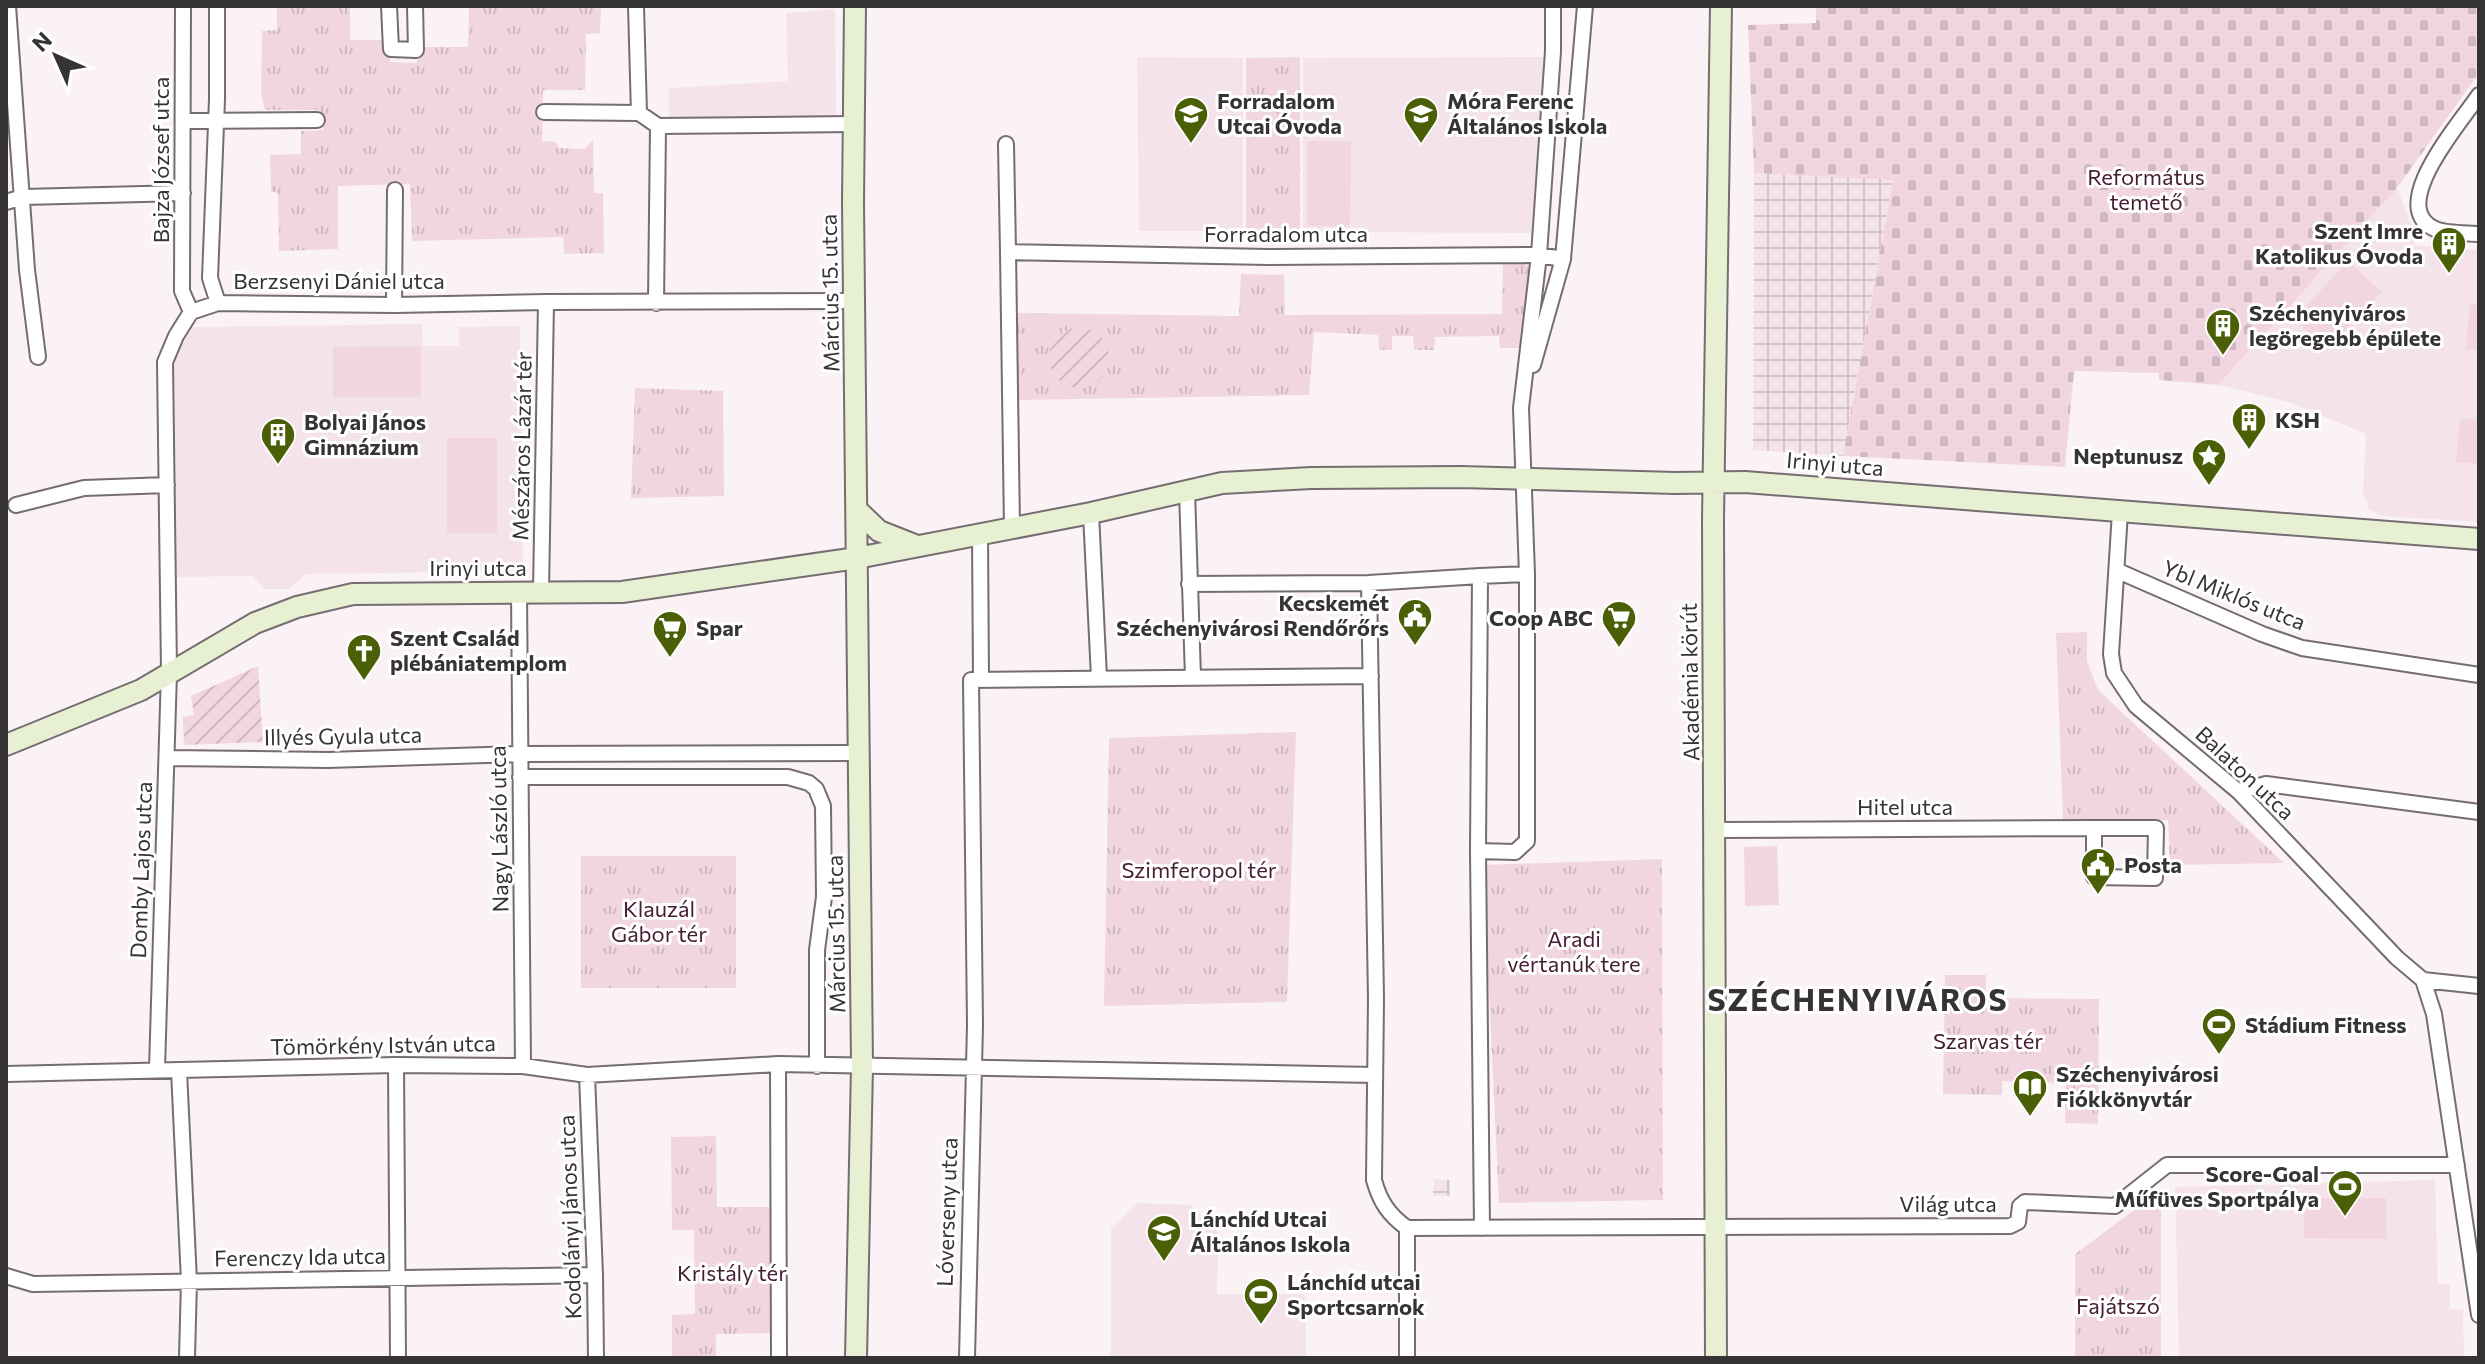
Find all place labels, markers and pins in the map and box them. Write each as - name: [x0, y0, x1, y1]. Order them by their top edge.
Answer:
- place label: Forradalom Utcai Óvoda: [1217, 87, 1342, 139]
- place label: Móra Ferenc Általános Iskola: [1447, 87, 1607, 139]
- school or university icon: Forradalom Utcai Óvoda: [1172, 95, 1210, 145]
- school or university icon: Móra Ferenc Általános Iskola: [1402, 95, 1440, 145]
- place label: Szent Imre Katolikus Óvoda: [2255, 217, 2423, 269]
- building icon: Szent Imre Katolikus Óvoda: [2430, 225, 2468, 275]
- place label: Széchenyiváros legöregebb épülete: [2249, 299, 2441, 351]
- building icon: Széchenyiváros legöregebb épülete: [2204, 307, 2242, 357]
- building icon: KSH: [2230, 401, 2268, 451]
- place label: KSH: [2275, 406, 2320, 433]
- place label: Bolyai János Gimnázium: [304, 408, 426, 460]
- building icon: Bolyai János Gimnázium: [259, 416, 297, 466]
- place icon: Neptunusz: [2190, 437, 2228, 487]
- place label: Neptunusz: [2073, 442, 2183, 469]
- place label: Kecskemét Széchenyivárosi Rendőrőrs: [1116, 589, 1389, 641]
- public building icon: Kecskemét Széchenyivárosi Rendőrőrs: [1396, 597, 1434, 647]
- supermarket icon: Coop ABC: [1600, 599, 1638, 649]
- place label: Coop ABC: [1489, 604, 1593, 631]
- supermarket icon: Spar: [651, 609, 689, 659]
- place label: Spar: [696, 614, 743, 641]
- place label: Szent Család plébániatemplom: [390, 624, 567, 676]
- church icon: Szent Család plébániatemplom: [345, 632, 383, 682]
- public building icon: Posta: [2079, 846, 2117, 896]
- place label: Posta: [2124, 851, 2182, 878]
- sports icon: Stádium Fitness: [2200, 1006, 2238, 1056]
- place label: Stádium Fitness: [2245, 1011, 2407, 1038]
- place label: Széchenyivárosi Fiókkönyvtár: [2056, 1060, 2219, 1112]
- library icon: Széchenyivárosi Fiókkönyvtár: [2011, 1068, 2049, 1118]
- place label: Score-Goal Műfüves Sportpálya: [2115, 1160, 2319, 1212]
- sports icon: Score-Goal Műfüves Sportpálya: [2326, 1168, 2364, 1218]
- place label: Lánchíd Utcai Általános Iskola: [1190, 1205, 1350, 1257]
- school or university icon: Lánchíd Utcai Általános Iskola: [1145, 1213, 1183, 1263]
- place label: Lánchíd utcai Sportcsarnok: [1287, 1268, 1425, 1320]
- sports icon: Lánchíd utcai Sportcsarnok: [1242, 1276, 1280, 1326]

